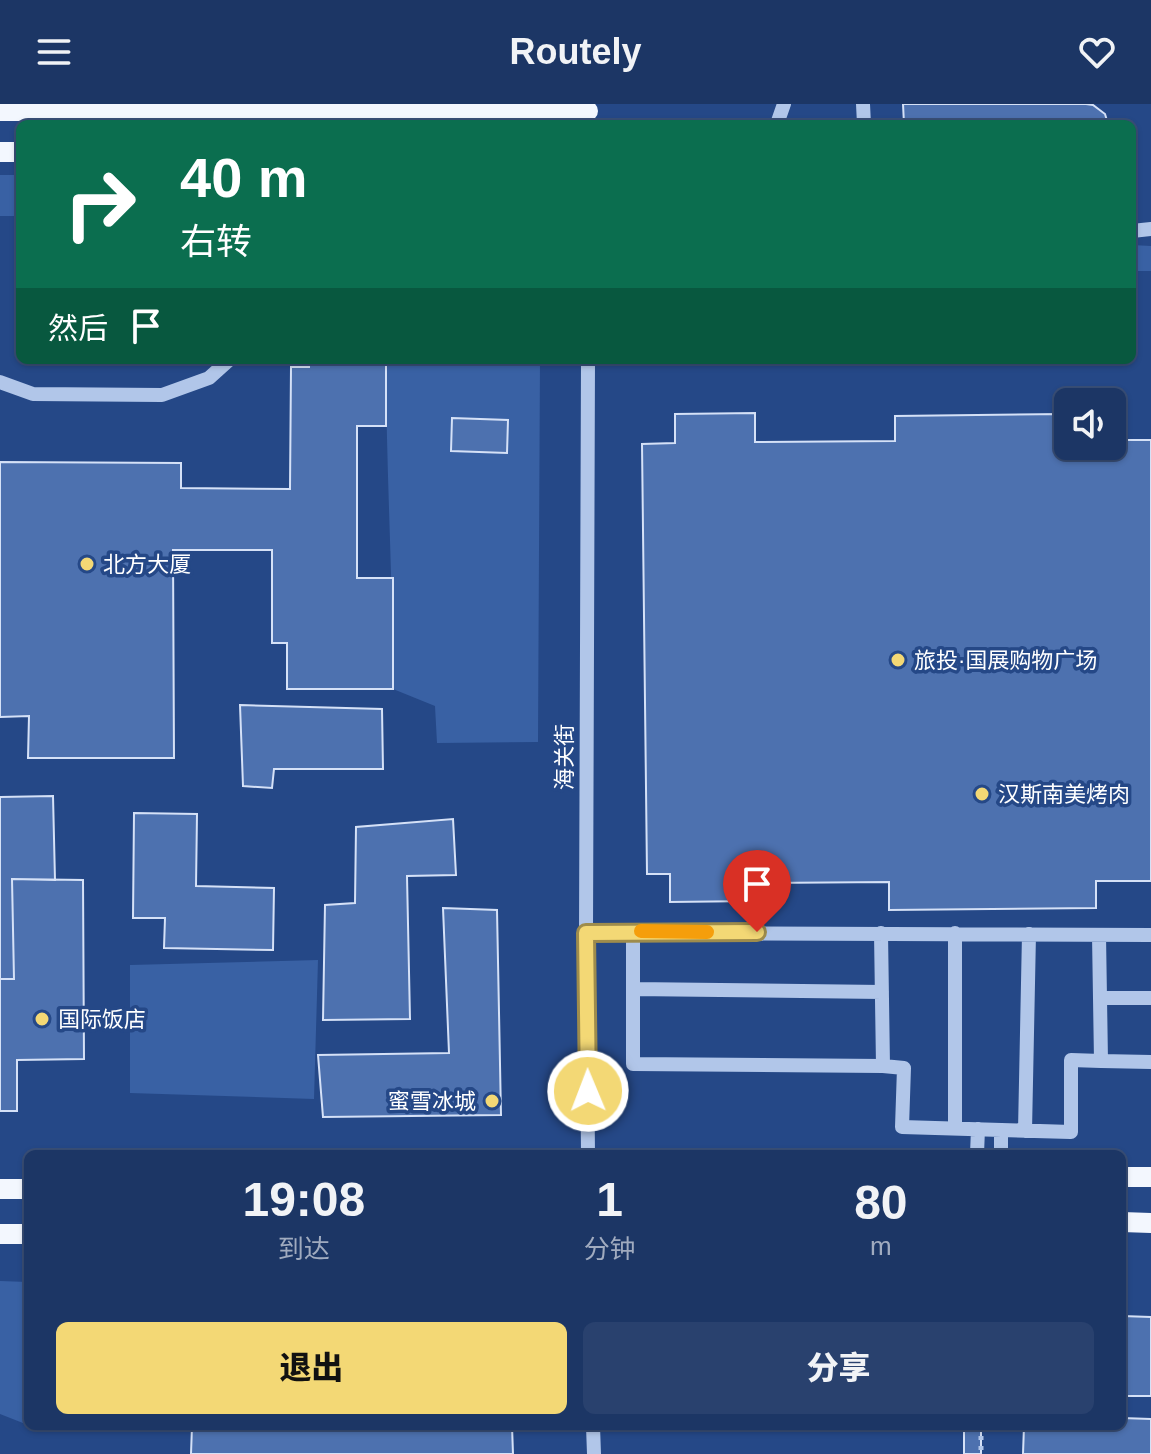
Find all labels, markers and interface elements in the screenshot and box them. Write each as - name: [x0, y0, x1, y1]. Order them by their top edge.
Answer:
- icon: menu: [32, 30, 76, 74]
- icon: heart: [1075, 30, 1119, 74]
- text: Routely: [509, 31, 642, 72]
- text: 40 m: [180, 146, 308, 209]
- icon: right: [48, 152, 152, 256]
- text: 右转: [180, 221, 252, 262]
- icon: arrive: [124, 304, 168, 348]
- text: 然后: [48, 312, 108, 345]
- map controls: [1054, 388, 1126, 460]
- button: sound: [1054, 388, 1126, 460]
- place label: 北方大厦: [103, 552, 191, 577]
- marker: 北方大厦: [78, 555, 96, 573]
- place label: 旅投·国展购物广场: [914, 648, 1097, 673]
- marker: 旅投·国展购物广场: [889, 651, 907, 669]
- street label: 海关街: [552, 724, 577, 790]
- place label: 汉斯南美烤肉: [998, 782, 1130, 807]
- marker: 汉斯南美烤肉: [973, 785, 991, 803]
- pin: [723, 850, 791, 932]
- icon: arrive: [735, 862, 779, 906]
- place label: 国际饭店: [58, 1007, 146, 1032]
- marker: 国际饭店: [33, 1010, 51, 1028]
- position arrow: [546, 1049, 630, 1133]
- place label: 蜜雪冰城: [388, 1089, 476, 1114]
- marker: 蜜雪冰城: [483, 1092, 501, 1110]
- text: 19:08: [242, 1173, 365, 1226]
- text: 1: [596, 1173, 623, 1226]
- text: 80: [854, 1176, 908, 1229]
- text: m: [870, 1231, 892, 1261]
- text: 到达: [278, 1234, 330, 1264]
- text: 分钟: [584, 1234, 636, 1264]
- button: 退出: [56, 1322, 567, 1414]
- button: 分享: [583, 1322, 1094, 1414]

